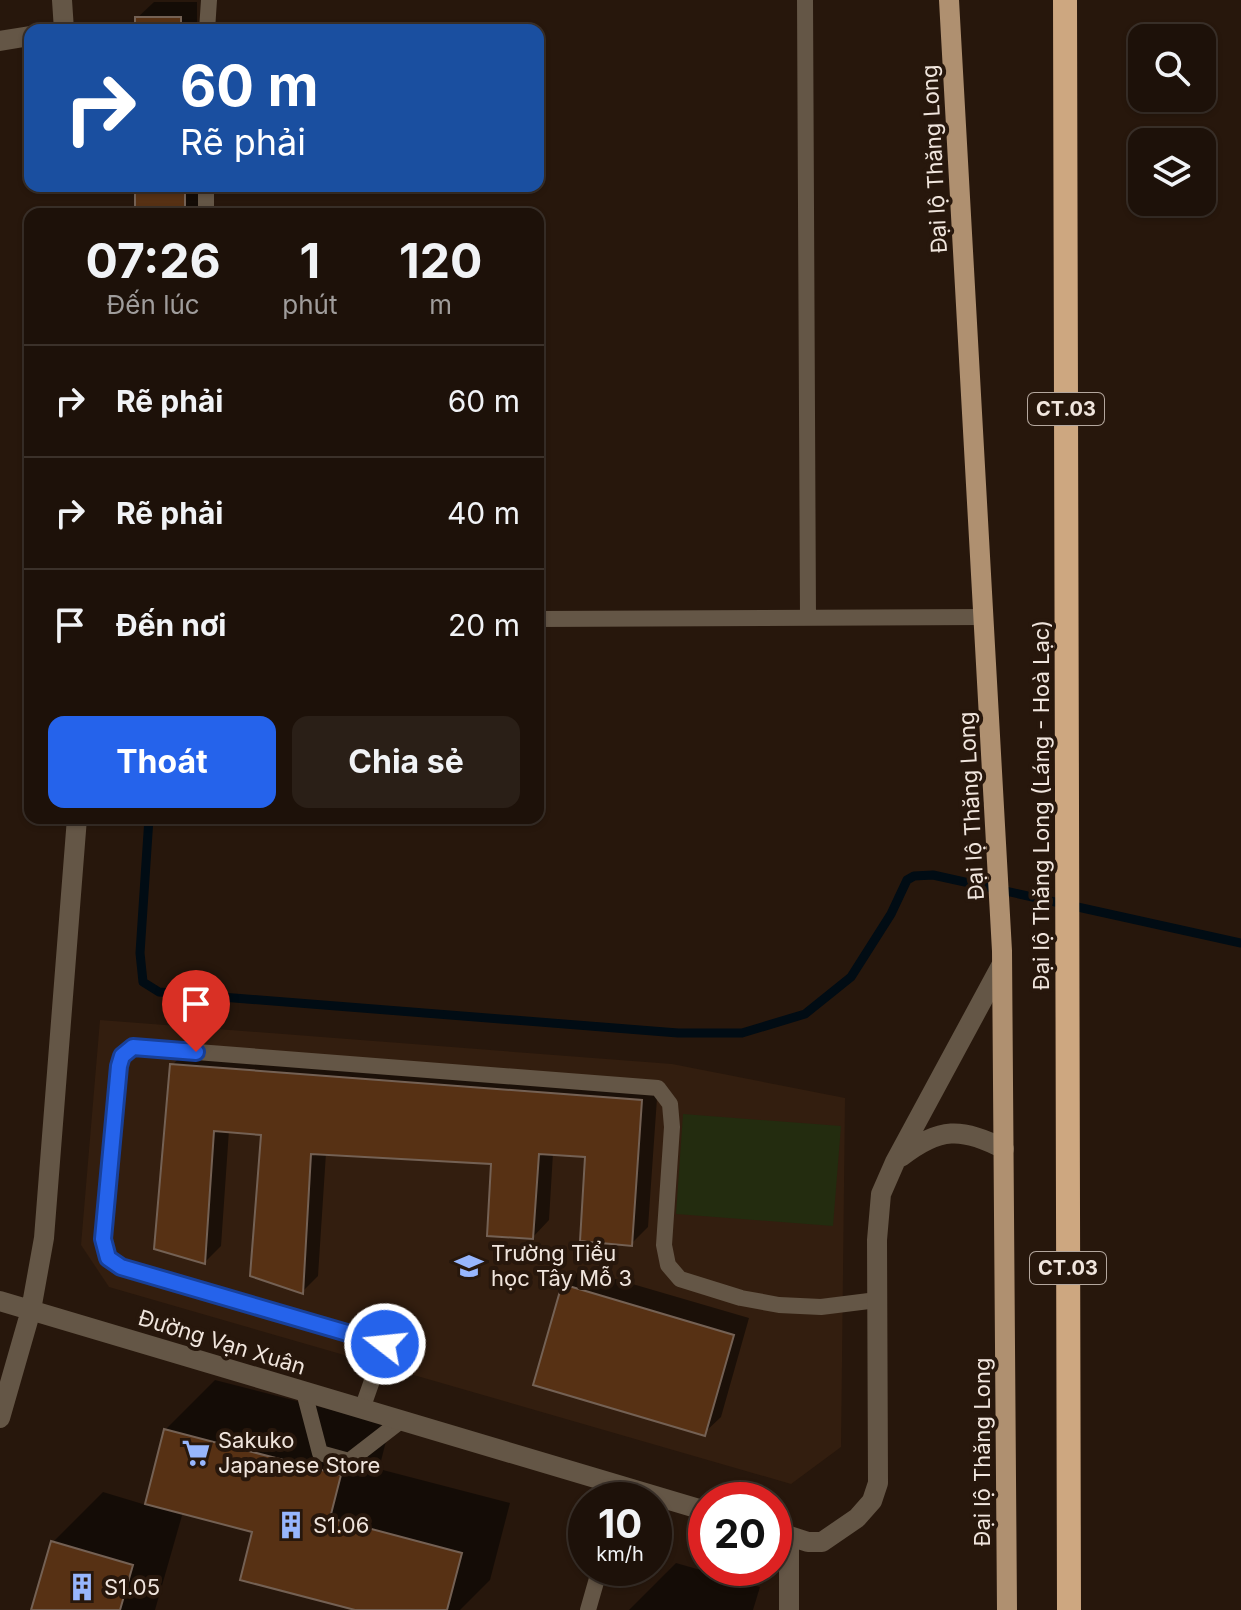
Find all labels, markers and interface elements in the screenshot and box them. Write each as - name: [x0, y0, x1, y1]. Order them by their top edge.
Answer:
- map controls: [1128, 24, 1216, 216]
- button: search: [1128, 24, 1216, 112]
- text: 60 m: [180, 52, 319, 120]
- icon: right: [48, 56, 152, 160]
- street label: Đại lộ Thăng Long: [916, 64, 952, 254]
- text: Rẽ phải: [180, 120, 306, 164]
- button: layers: [1128, 128, 1216, 216]
- text: 07:26: [86, 231, 221, 290]
- text: 1: [300, 231, 320, 290]
- text: 120: [399, 231, 482, 290]
- text: Đến lúc: [107, 289, 200, 320]
- text: phút: [282, 289, 338, 320]
- text: m: [429, 289, 452, 320]
- icon: right: [48, 379, 92, 423]
- text: Rẽ phải: [116, 383, 223, 419]
- text: 60 m: [448, 383, 520, 419]
- road number: CT.03: [1028, 393, 1104, 425]
- icon: right: [48, 491, 92, 535]
- text: Rẽ phải: [116, 495, 223, 531]
- text: 40 m: [447, 495, 520, 531]
- icon: arrive: [48, 603, 92, 647]
- text: Đến nơi: [116, 607, 226, 643]
- text: 20 m: [448, 607, 520, 643]
- street label: Đại lộ Thăng Long (Láng - Hoà Lạc): [1028, 620, 1054, 990]
- street label: Đại lộ Thăng Long: [953, 711, 989, 901]
- button: Thoát: [48, 716, 276, 808]
- button: Chia sẻ: [292, 716, 520, 808]
- pin: [162, 970, 230, 1052]
- icon: arrive: [174, 982, 218, 1026]
- place label: Trường Tiểu học Tây Mỗ 3: [491, 1240, 632, 1291]
- school or university icon: Trường Tiểu học Tây Mỗ 3: [454, 1251, 484, 1281]
- road number: CT.03: [1030, 1252, 1106, 1284]
- position arrow: [343, 1302, 427, 1386]
- street label: Đường Vạn Xuân: [135, 1304, 309, 1380]
- street label: Đại lộ Thăng Long: [969, 1358, 995, 1546]
- place label: Sakuko Japanese Store: [218, 1427, 380, 1478]
- supermarket icon: Sakuko Japanese Store: [181, 1438, 211, 1468]
- speed limit sign: 20: [688, 1482, 792, 1586]
- text: 10: [598, 1499, 642, 1548]
- building icon: S1.06: [276, 1510, 306, 1540]
- place label: S1.06: [313, 1512, 369, 1538]
- text: km/h: [596, 1542, 644, 1566]
- building icon: S1.05: [67, 1572, 97, 1602]
- place label: S1.05: [104, 1574, 160, 1600]

